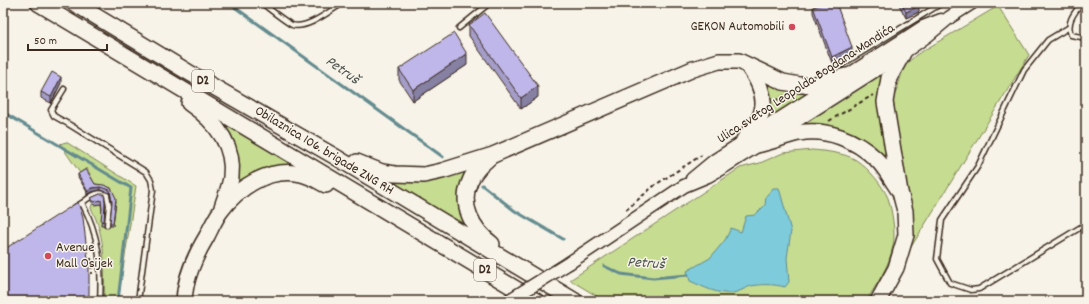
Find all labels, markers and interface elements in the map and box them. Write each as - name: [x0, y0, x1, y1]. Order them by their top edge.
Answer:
- place label: GEKON Automobili: [691, 17, 784, 37]
- street label: Ulica svetog Leopolda Bogdana Mandića: [713, 19, 899, 149]
- marker: GEKON Automobili: [787, 22, 797, 32]
- scale bar: [28, 26, 107, 52]
- text: 50 m: [34, 33, 57, 50]
- water label: Petruš: [320, 51, 366, 92]
- road number: D2: [192, 70, 214, 92]
- street label: Obilaznica 106. brigade ZNG RH: [251, 101, 397, 201]
- place label: Avenue Mall Osijek: [56, 238, 113, 274]
- marker: Avenue Mall Osijek: [43, 251, 53, 261]
- water label: Petruš: [627, 252, 668, 276]
- road number: D2: [474, 259, 496, 281]

